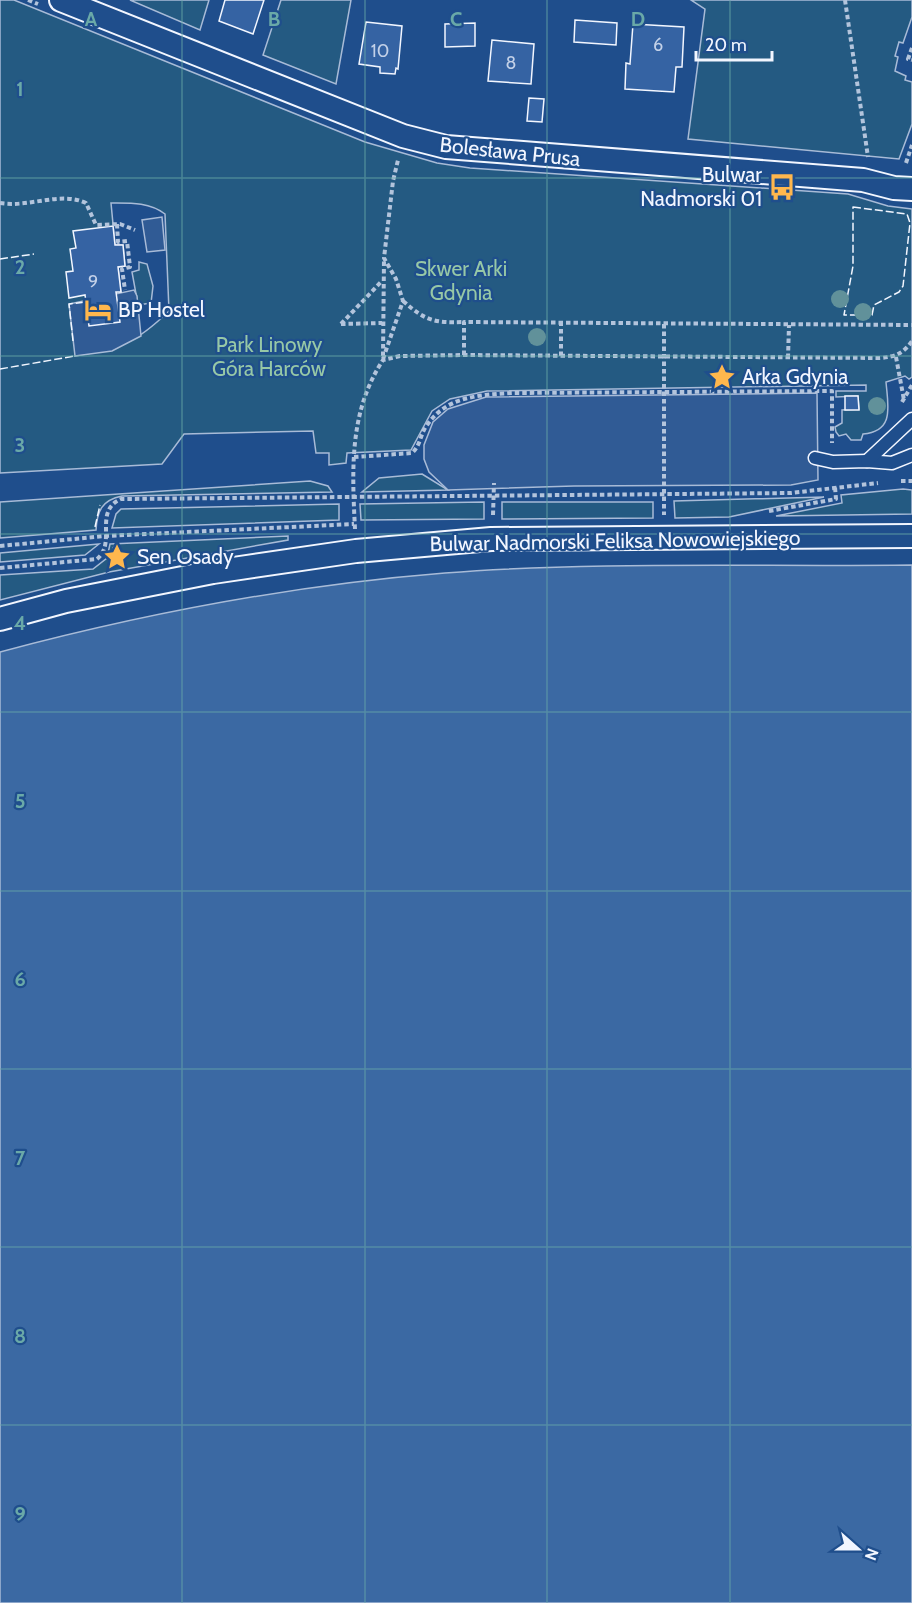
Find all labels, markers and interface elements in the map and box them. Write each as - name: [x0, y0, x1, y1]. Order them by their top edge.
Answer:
- text: A: [85, 7, 98, 31]
- text: B: [268, 7, 280, 31]
- text: C: [450, 7, 462, 31]
- text: D: [631, 7, 645, 31]
- scale bar: [696, 24, 772, 62]
- house number: 6: [653, 34, 663, 56]
- text: 20 m: [705, 34, 747, 56]
- house number: 10: [371, 40, 389, 62]
- house number: 8: [506, 52, 516, 74]
- text: 1: [16, 77, 24, 101]
- street label: Bolesława Prusa: [438, 132, 582, 171]
- place label: Bulwar Nadmorski 01: [640, 162, 762, 211]
- bus stop icon: Bulwar Nadmorski 01: [767, 172, 797, 202]
- text: 2: [15, 255, 25, 279]
- park label: Skwer Arki Gdynia: [415, 256, 507, 305]
- house number: 9: [88, 271, 98, 293]
- hotel icon: BP Hostel: [83, 295, 113, 325]
- place label: BP Hostel: [118, 297, 205, 322]
- park label: Park Linowy Góra Harców: [212, 332, 326, 381]
- place icon: Arka Gdynia: [707, 362, 737, 392]
- place label: Arka Gdynia: [742, 364, 848, 389]
- text: 3: [15, 433, 25, 457]
- street label: Bulwar Nadmorski Feliksa Nowowiejskiego: [429, 525, 801, 557]
- place icon: Sen Osady: [102, 542, 132, 572]
- place label: Sen Osady: [137, 544, 234, 569]
- text: 4: [14, 611, 26, 635]
- text: 5: [15, 789, 25, 813]
- text: 6: [14, 967, 26, 991]
- text: 7: [15, 1146, 26, 1170]
- text: 8: [14, 1324, 26, 1348]
- text: 9: [14, 1502, 26, 1526]
- north arrow: [828, 1519, 888, 1579]
- text: N: [861, 1546, 882, 1563]

